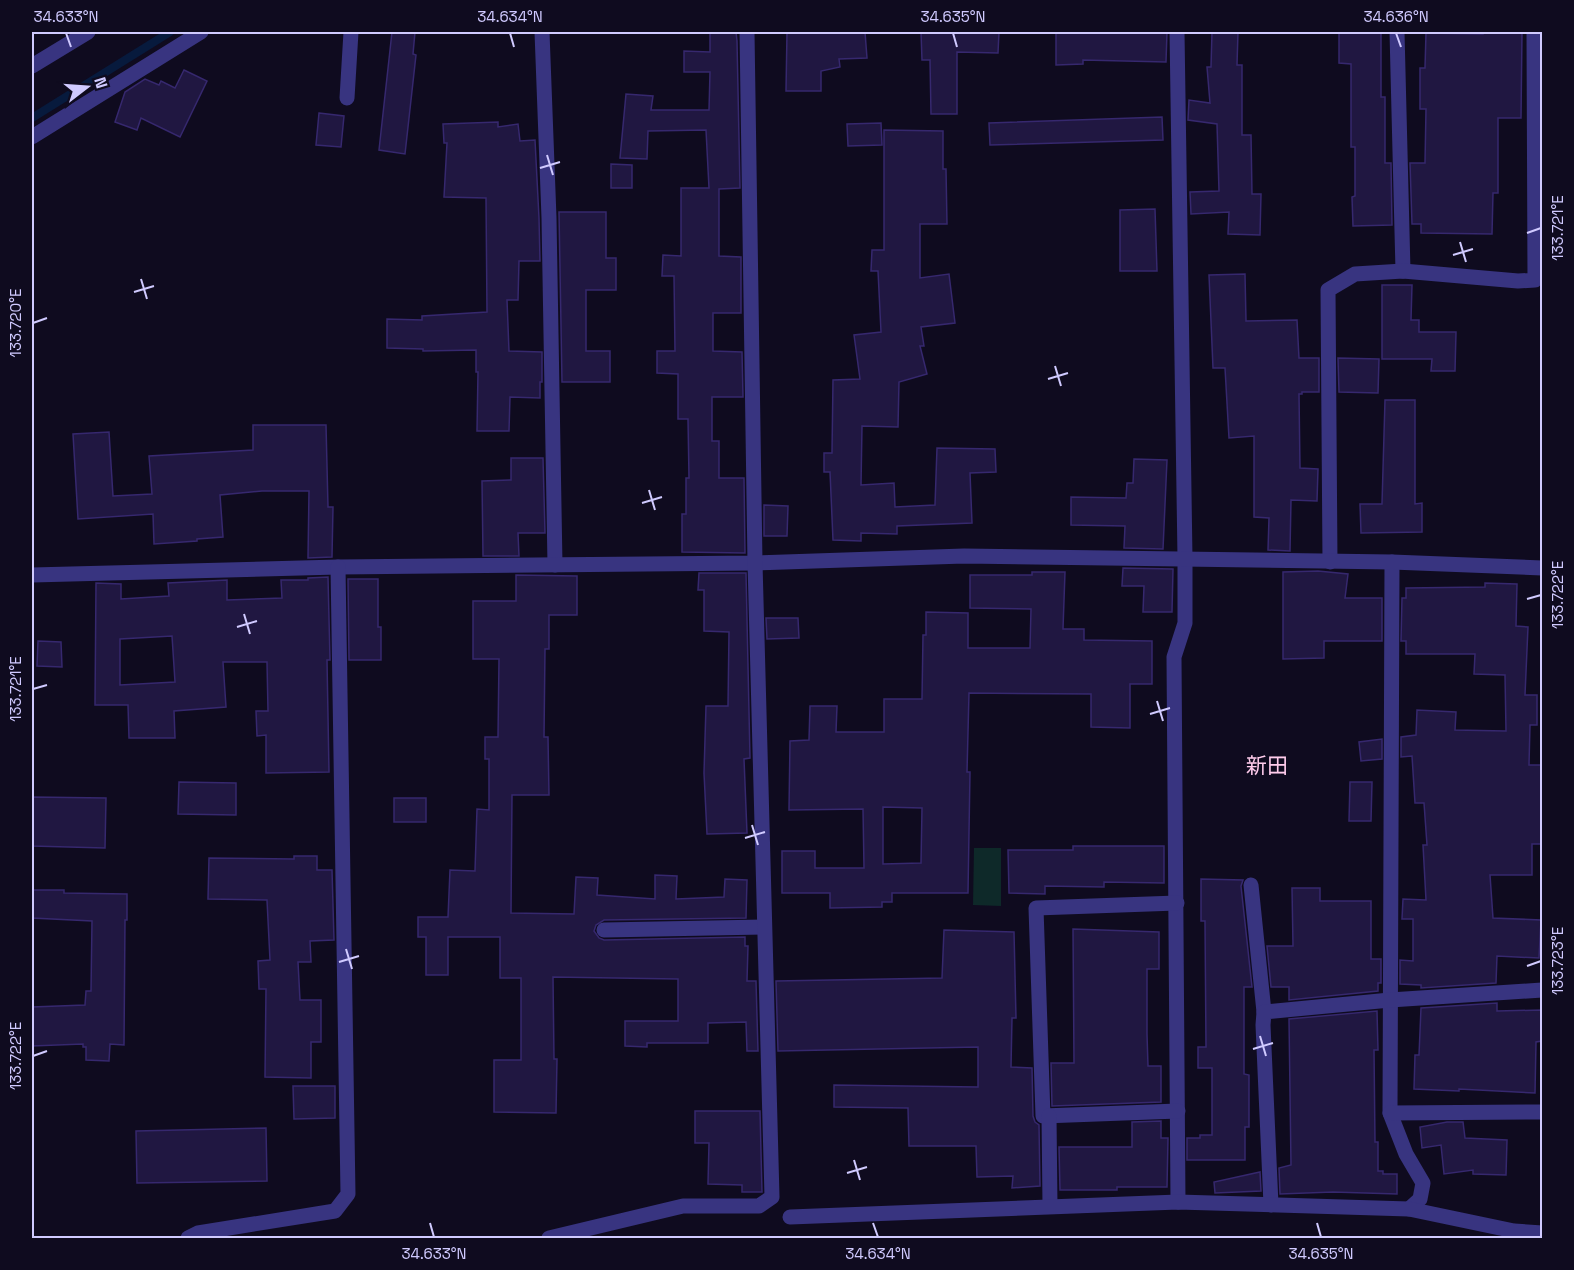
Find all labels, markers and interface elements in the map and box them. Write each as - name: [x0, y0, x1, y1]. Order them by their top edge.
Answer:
- text: 34.633°N: [33, 7, 99, 26]
- text: 34.634°N: [477, 7, 543, 26]
- text: 34.635°N: [920, 7, 986, 26]
- text: 34.636°N: [1363, 7, 1429, 26]
- north arrow: [57, 57, 117, 117]
- text: N: [89, 75, 112, 91]
- text: 133.721°E: [1548, 195, 1567, 261]
- text: 133.720°E: [6, 289, 25, 357]
- text: 133.722°E: [1548, 561, 1567, 629]
- text: 133.721°E: [6, 656, 25, 722]
- district label: 新田: [1246, 752, 1288, 779]
- text: 133.723°E: [1548, 927, 1567, 995]
- text: 133.722°E: [6, 1022, 25, 1090]
- text: 34.633°N: [401, 1244, 467, 1263]
- text: 34.634°N: [845, 1244, 911, 1263]
- text: 34.635°N: [1288, 1244, 1354, 1263]

